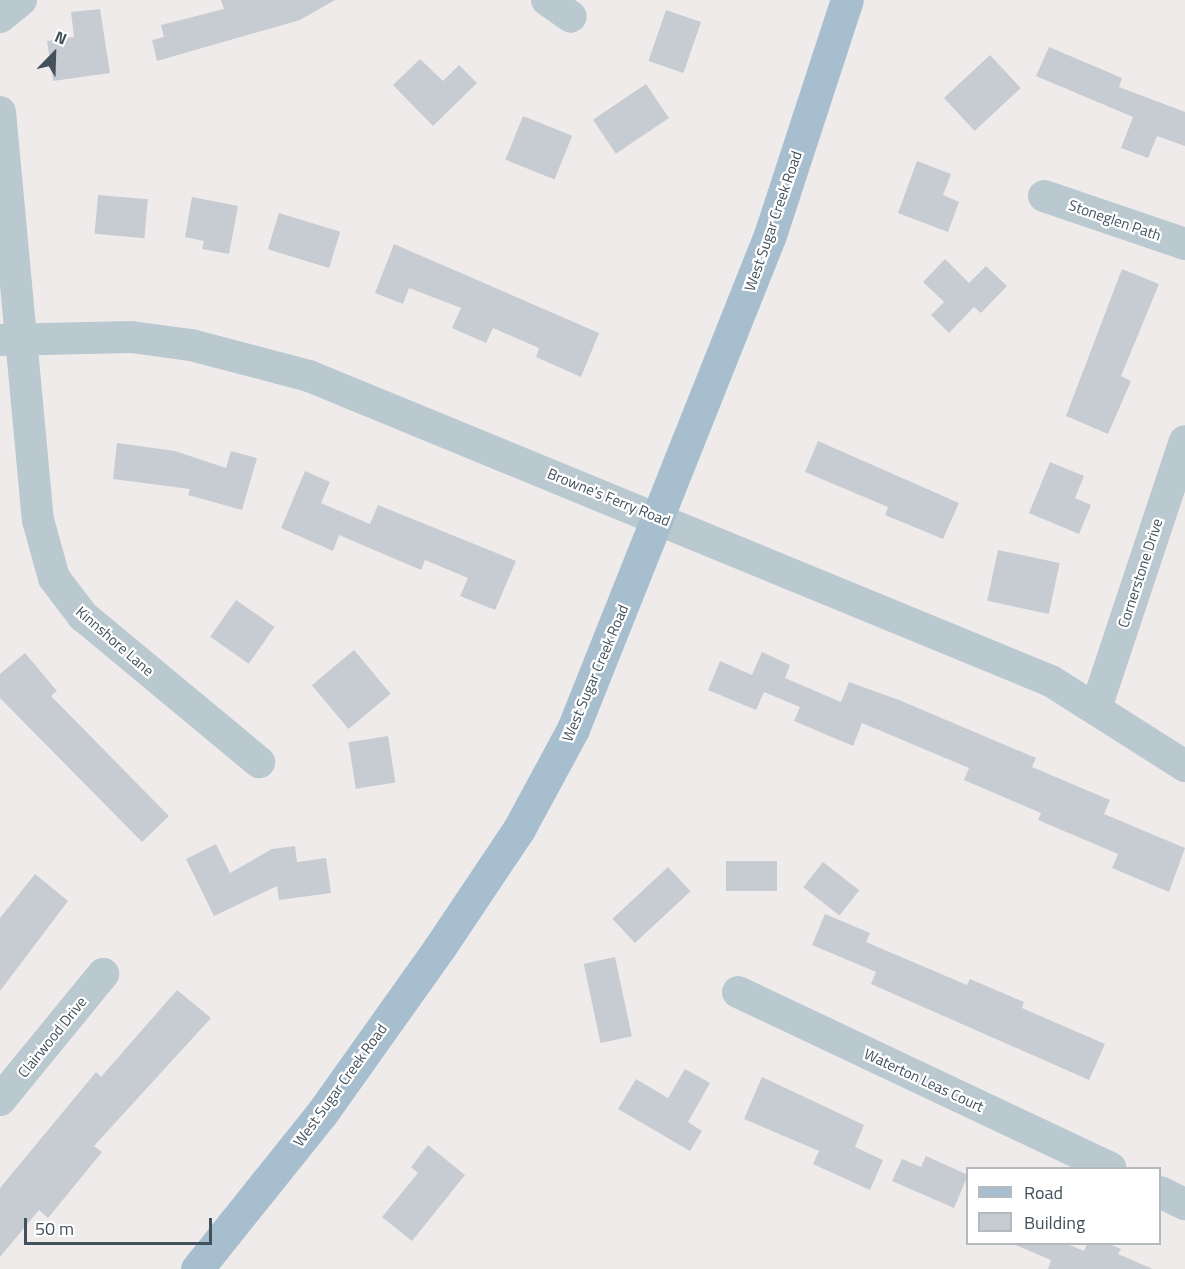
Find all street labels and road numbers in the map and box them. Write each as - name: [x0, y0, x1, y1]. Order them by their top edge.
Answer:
- street label: West Sugar Creek Road: [741, 148, 805, 294]
- street label: Stoneglen Path: [1066, 196, 1164, 244]
- street label: Browne's Ferry Road: [545, 464, 673, 530]
- street label: Cornerstone Drive: [1114, 516, 1166, 630]
- street label: Kinnshore Lane: [72, 602, 158, 680]
- street label: West Sugar Creek Road: [558, 602, 632, 744]
- street label: Clairwood Drive: [14, 993, 90, 1081]
- street label: West Sugar Creek Road: [289, 1020, 391, 1150]
- street label: Waterton Leas Court: [861, 1044, 987, 1116]

